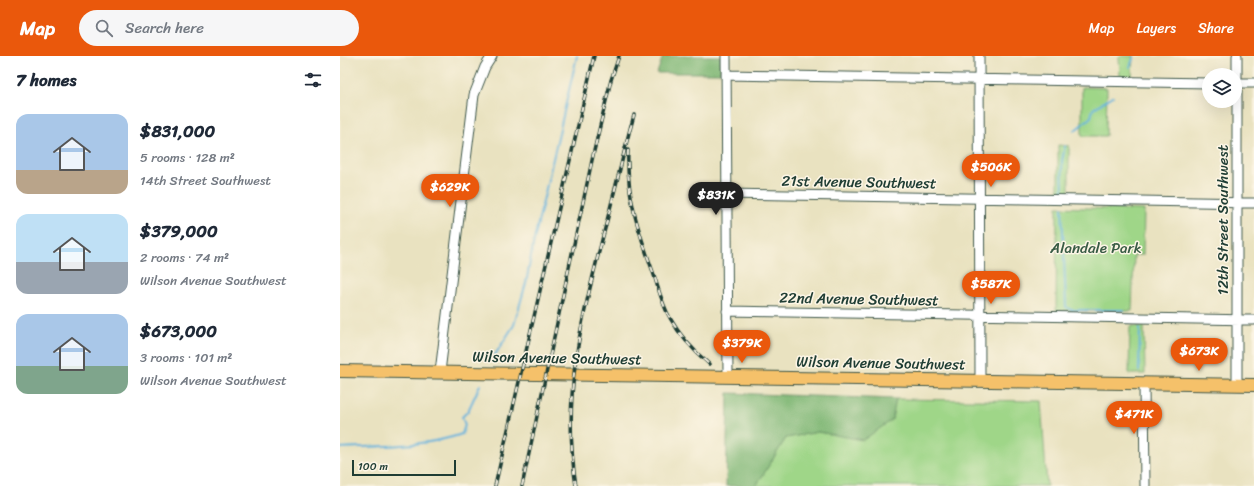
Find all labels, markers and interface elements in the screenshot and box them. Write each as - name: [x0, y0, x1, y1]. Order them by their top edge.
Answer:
- search box: [79, 10, 359, 46]
- text: Map: [20, 12, 55, 45]
- text: Search here: [125, 15, 204, 41]
- text: Map: [1089, 16, 1114, 41]
- text: Layers: [1136, 16, 1176, 41]
- text: Share: [1198, 16, 1234, 41]
- icon: search: [93, 17, 115, 39]
- text: 7 homes: [16, 65, 76, 95]
- map controls: [1202, 68, 1242, 108]
- button: layers: [1202, 68, 1242, 108]
- icon: filters: [302, 69, 324, 91]
- text: $831,000: [140, 116, 215, 146]
- icon: home: [48, 130, 96, 178]
- street label: 12th Street Southwest: [1210, 144, 1236, 295]
- text: 5 rooms · 128 m²: [140, 146, 235, 169]
- pin: $506K: [963, 154, 1019, 188]
- text: $506K: [971, 155, 1011, 178]
- street label: 21st Avenue Southwest: [781, 168, 937, 196]
- text: 14th Street Southwest: [140, 169, 271, 192]
- pin: $629K: [422, 174, 478, 208]
- text: $629K: [430, 175, 470, 198]
- pin: $831K: [688, 182, 744, 216]
- text: $831K: [697, 183, 735, 206]
- text: $379,000: [140, 216, 218, 246]
- icon: home: [48, 230, 96, 278]
- park label: Alandale Park: [1049, 235, 1142, 261]
- text: 2 rooms · 74 m²: [140, 246, 229, 269]
- text: Wilson Avenue Southwest: [140, 269, 287, 292]
- pin: $587K: [963, 271, 1019, 305]
- text: $587K: [971, 272, 1011, 295]
- street label: 22nd Avenue Southwest: [779, 285, 939, 313]
- text: $673,000: [140, 316, 217, 346]
- icon: home: [48, 330, 96, 378]
- pin: $379K: [714, 330, 770, 364]
- text: $379K: [722, 331, 762, 354]
- pin: $673K: [1171, 338, 1227, 372]
- text: $673K: [1180, 339, 1218, 362]
- street label: Wilson Avenue Southwest: [472, 344, 642, 372]
- text: 3 rooms · 101 m²: [140, 346, 232, 369]
- street label: Wilson Avenue Southwest: [796, 349, 966, 377]
- text: Wilson Avenue Southwest: [140, 369, 287, 392]
- pin: $471K: [1106, 401, 1162, 435]
- text: $471K: [1115, 402, 1153, 425]
- text: 100 m: [358, 457, 388, 476]
- scale bar: [352, 458, 456, 477]

